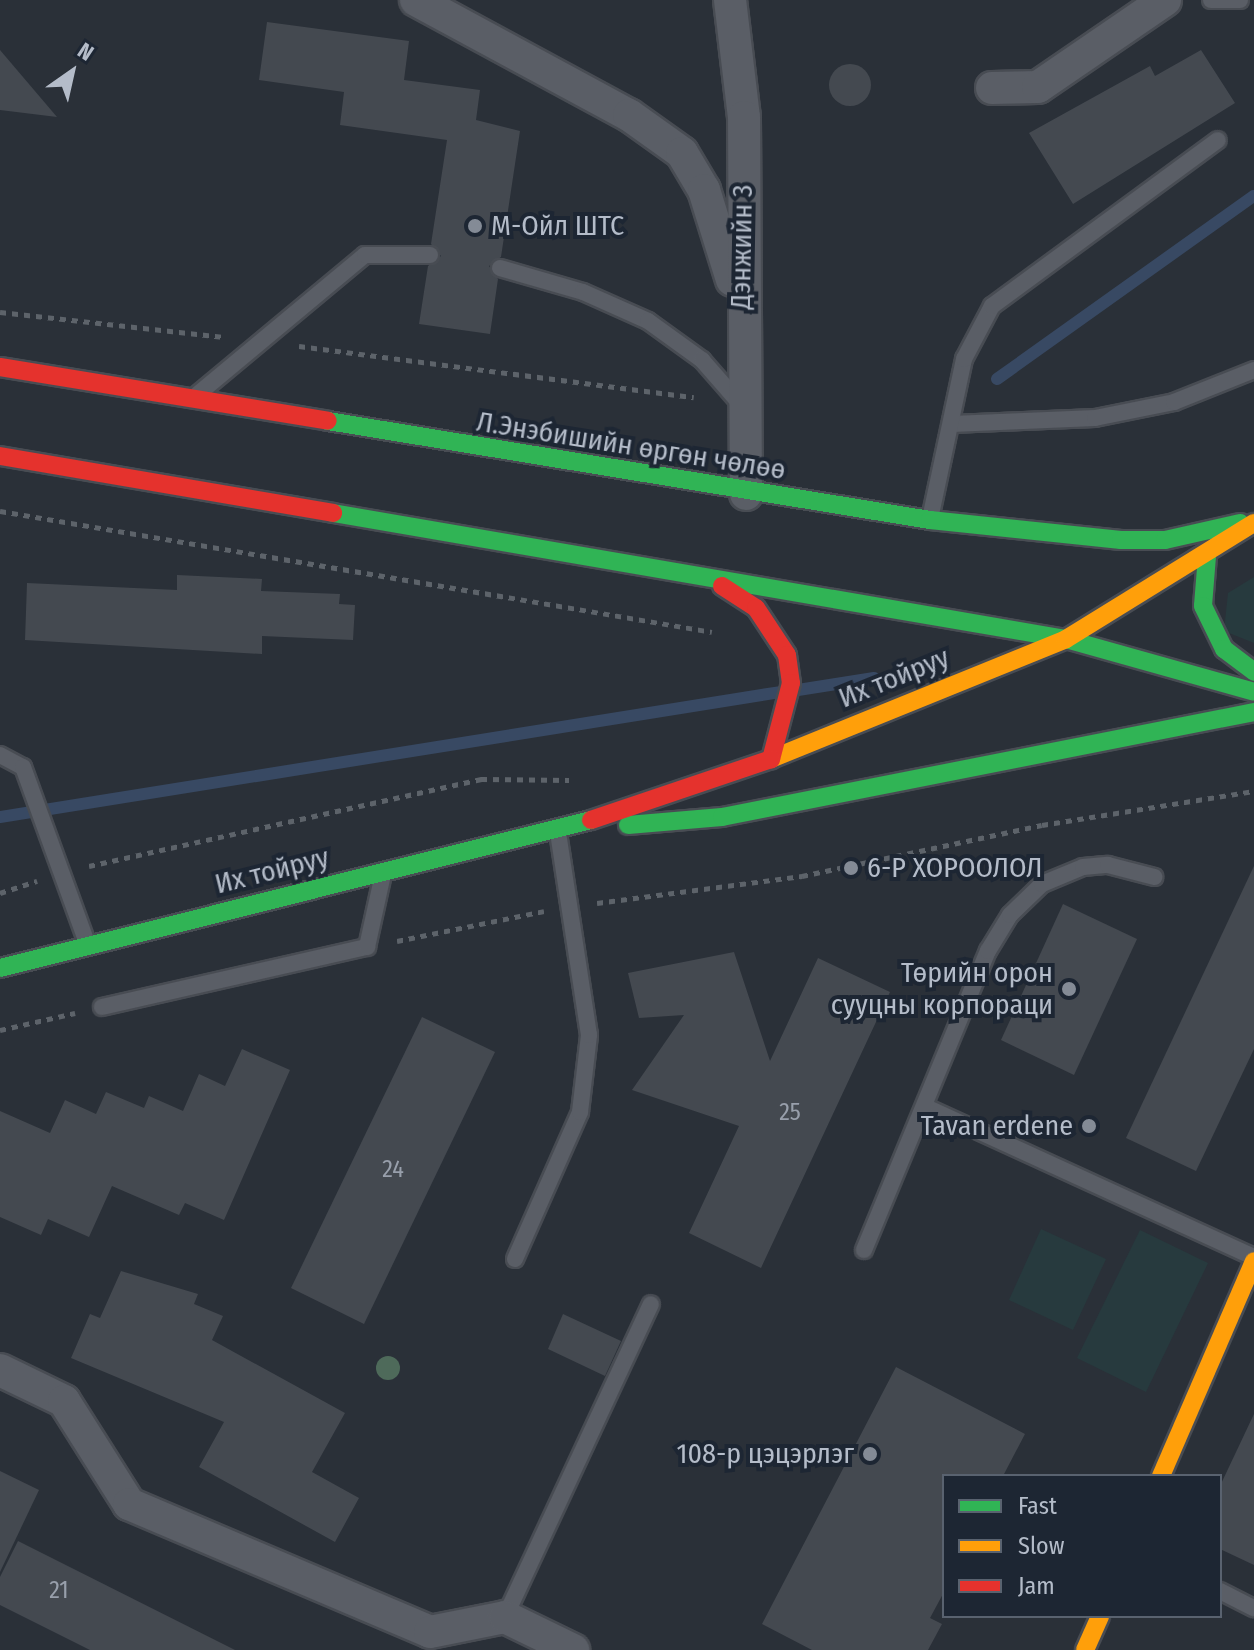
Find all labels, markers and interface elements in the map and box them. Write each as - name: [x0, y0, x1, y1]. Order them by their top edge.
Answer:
- north arrow: [32, 32, 112, 112]
- text: N: [73, 37, 99, 67]
- street label: Дэнжийн 3: [724, 184, 760, 310]
- place label: М-Ойл ШТС: [491, 209, 624, 243]
- marker: М-Ойл ШТС: [466, 217, 484, 235]
- street label: Л.Энэбишийн өргөн чөлөө: [474, 405, 788, 487]
- street label: Их тойруу: [834, 641, 954, 715]
- street label: Их тойруу: [212, 841, 332, 901]
- place label: 6-Р ХОРООЛОЛ: [867, 851, 1043, 885]
- marker: 6-Р ХОРООЛОЛ: [842, 859, 860, 877]
- place label: Төрийн орон сууцны корпораци: [831, 956, 1053, 1022]
- marker: Төрийн орон сууцны корпораци: [1060, 980, 1078, 998]
- house number: 25: [779, 1099, 801, 1127]
- place label: Tavan erdene: [921, 1109, 1073, 1143]
- marker: Tavan erdene: [1080, 1117, 1098, 1135]
- house number: 24: [382, 1156, 404, 1184]
- place label: 108-р цэцэрлэг: [677, 1437, 854, 1471]
- marker: 108-р цэцэрлэг: [861, 1445, 879, 1463]
- legend: [942, 1474, 1222, 1618]
- text: Fast: [1018, 1492, 1057, 1520]
- text: Slow: [1018, 1532, 1064, 1560]
- text: Jam: [1018, 1572, 1055, 1600]
- house number: 21: [49, 1577, 69, 1605]

